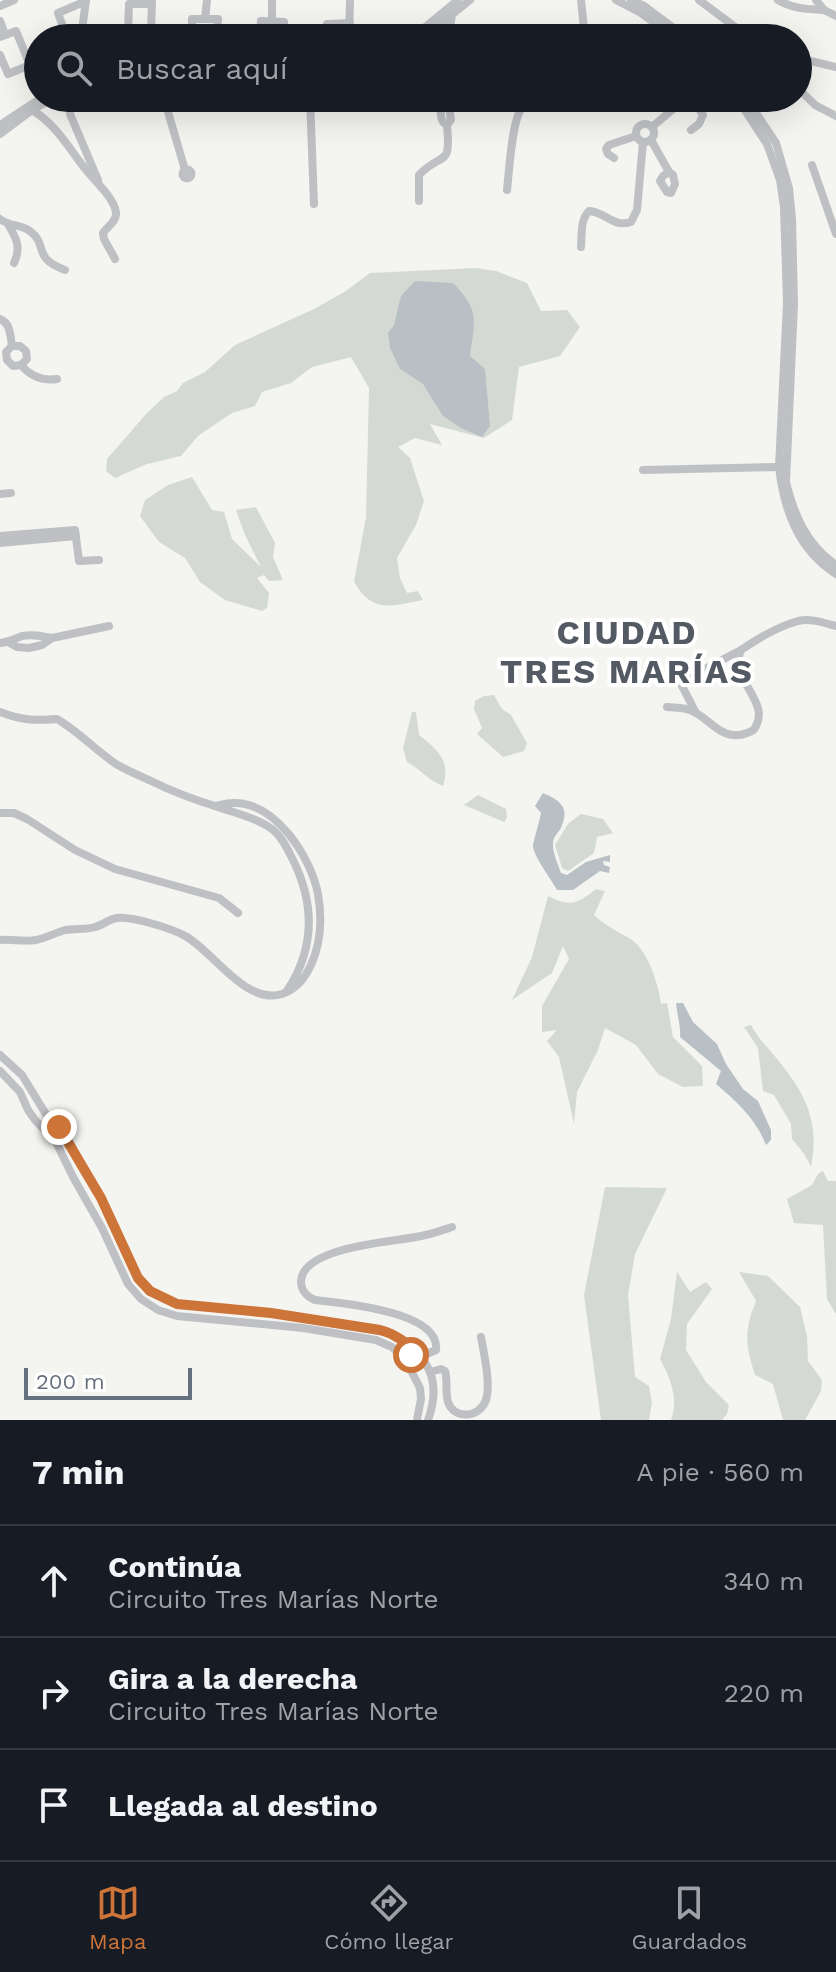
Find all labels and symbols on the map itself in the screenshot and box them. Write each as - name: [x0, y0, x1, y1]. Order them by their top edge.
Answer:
- district label: CIUDAD TRES MARÍAS: [500, 612, 754, 691]
- route end: [41, 1109, 77, 1145]
- route start: [393, 1337, 429, 1373]
- scale bar: [24, 1364, 192, 1400]

